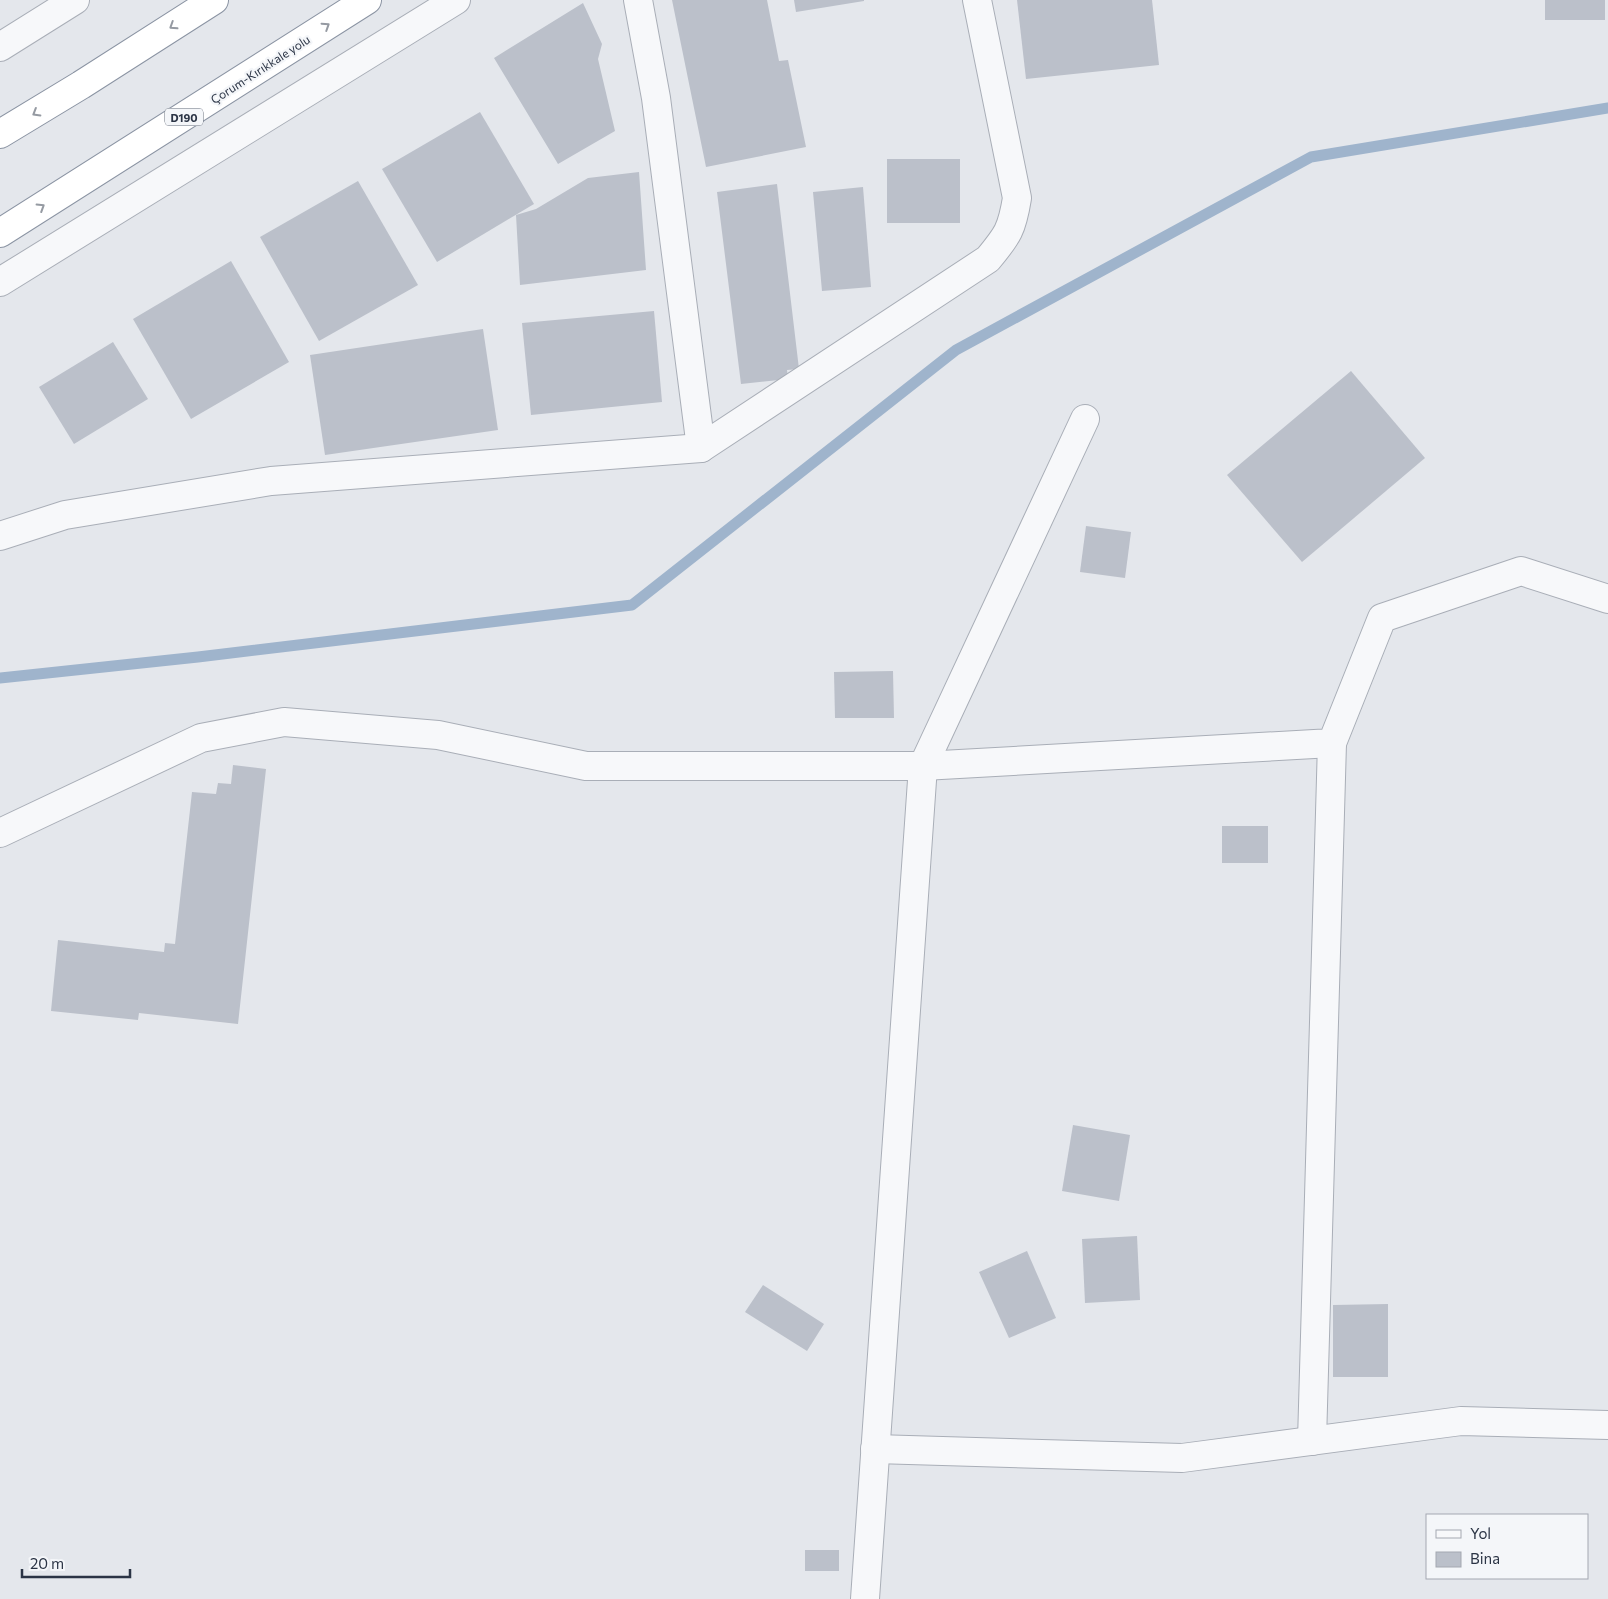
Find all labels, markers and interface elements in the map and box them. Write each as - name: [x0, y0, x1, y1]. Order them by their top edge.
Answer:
- one-way arrow: [170, 20, 179, 30]
- one-way arrow: [321, 23, 330, 32]
- street label: Çorum-Kırıkkale yolu: [208, 32, 312, 106]
- one-way arrow: [32, 106, 41, 116]
- road number: D190: [165, 108, 203, 125]
- one-way arrow: [36, 203, 45, 213]
- legend: [1426, 1514, 1588, 1579]
- text: Yol: [1470, 1524, 1491, 1542]
- scale bar: [22, 1546, 130, 1578]
- text: Bina: [1470, 1549, 1500, 1567]
- text: 20 m: [30, 1554, 64, 1572]

